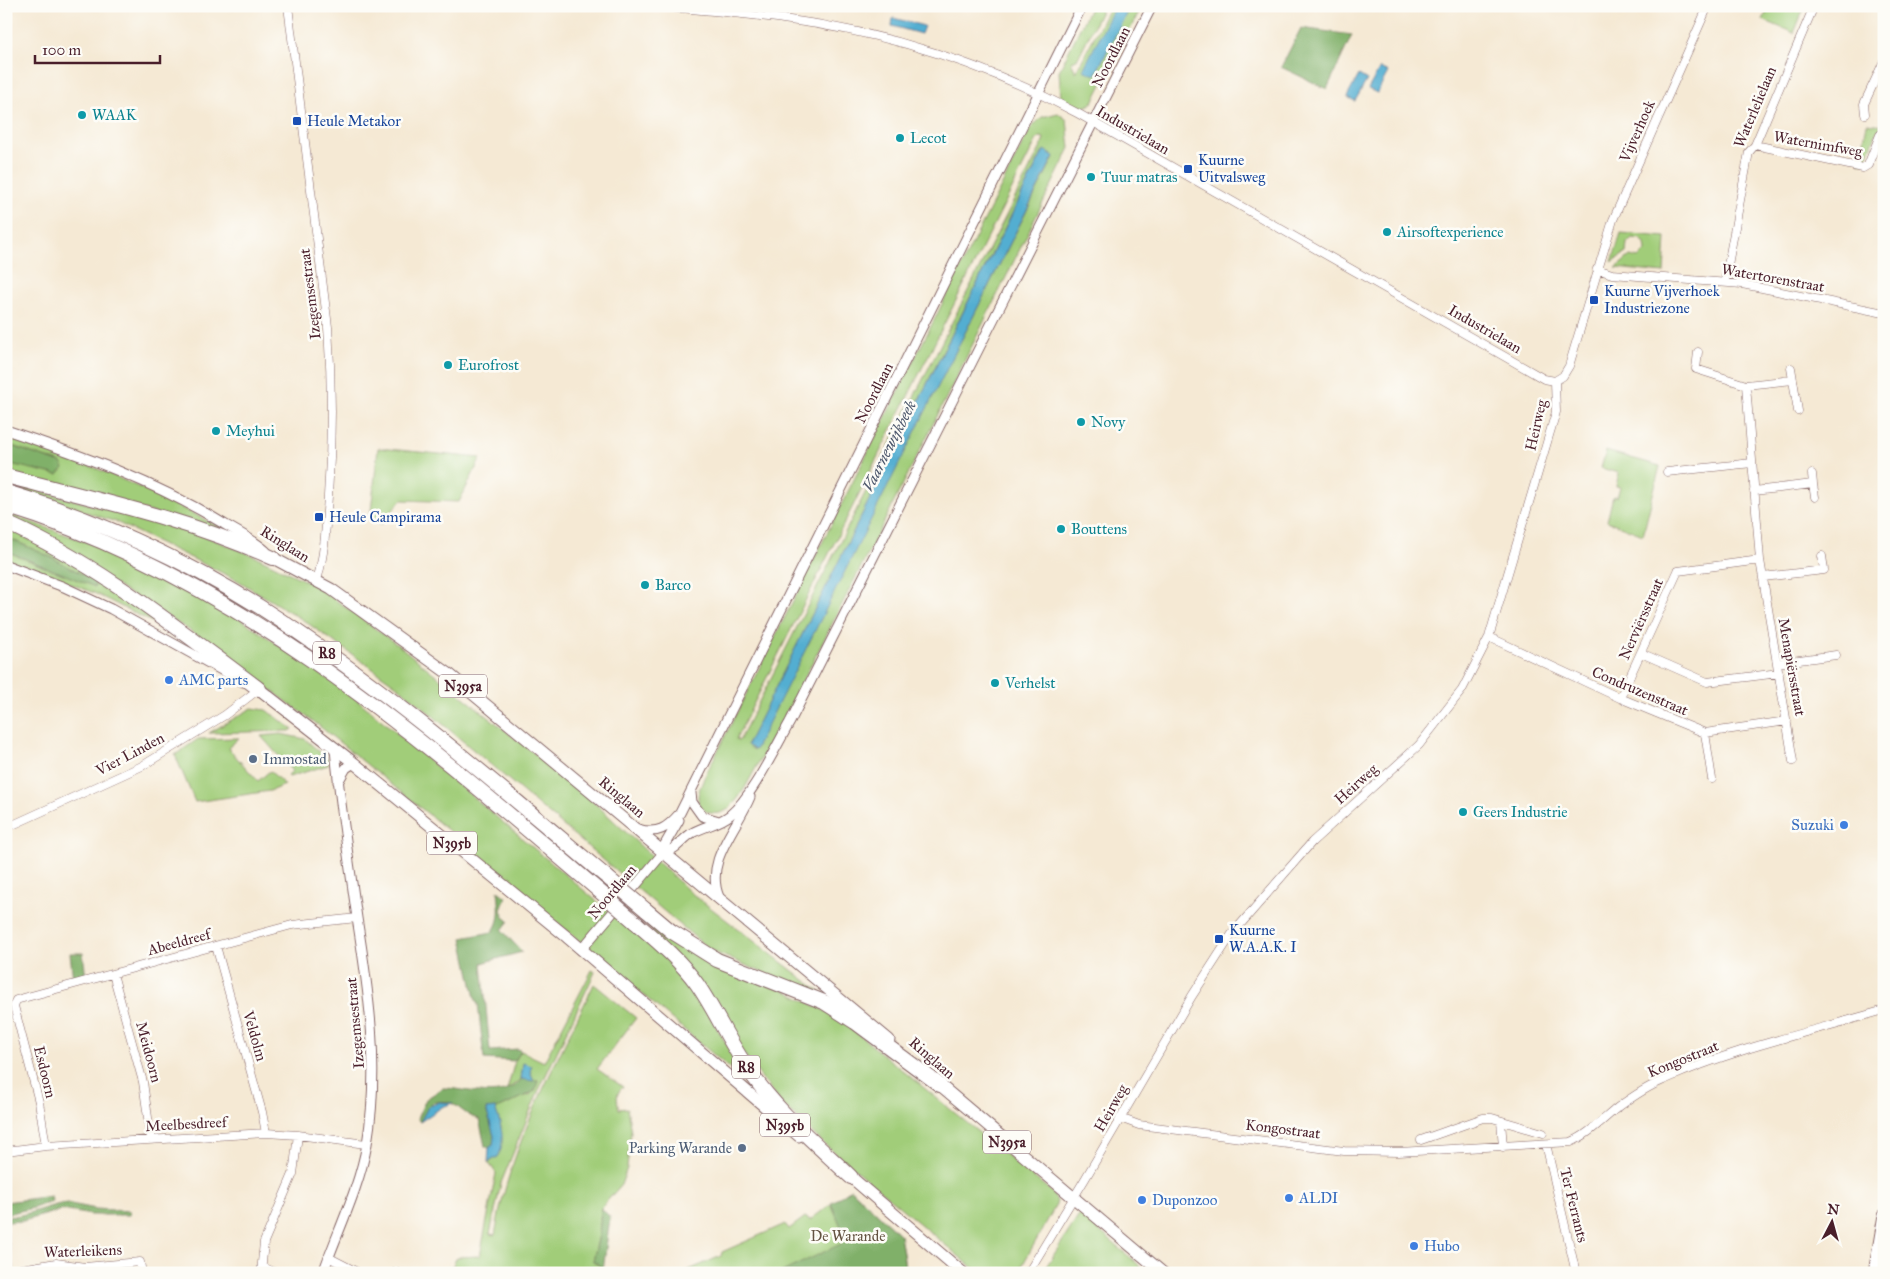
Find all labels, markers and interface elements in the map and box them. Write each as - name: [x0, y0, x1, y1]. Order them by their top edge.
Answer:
- street label: Noordlaan: [1088, 24, 1134, 90]
- scale bar: [35, 32, 160, 64]
- text: 100 m: [42, 41, 82, 59]
- street label: Waterlelielaan: [1730, 64, 1780, 150]
- street label: Vijverhoek: [1615, 97, 1659, 166]
- street label: Industrielaan: [1093, 102, 1173, 158]
- place label: WAAK: [92, 106, 137, 124]
- marker: WAAK: [76, 109, 88, 121]
- place label: Heule Metakor: [307, 112, 401, 130]
- marker: Heule Metakor: [291, 115, 303, 127]
- street label: Waternimfweg: [1772, 127, 1865, 161]
- place label: Lecot: [910, 129, 947, 147]
- marker: Lecot: [894, 132, 906, 144]
- place label: Kuurne Uitvalsweg: [1198, 151, 1266, 186]
- marker: Kuurne Uitvalsweg: [1182, 163, 1194, 175]
- place label: Tuur matras: [1101, 168, 1178, 186]
- marker: Tuur matras: [1085, 171, 1097, 183]
- place label: Airsoftexperience: [1396, 223, 1504, 241]
- marker: Airsoftexperience: [1381, 226, 1393, 238]
- street label: Izegemsestraat: [295, 247, 325, 341]
- street label: Watertorenstraat: [1720, 260, 1827, 296]
- place label: Kuurne Vijverhoek Industriezone: [1604, 282, 1720, 317]
- marker: Kuurne Vijverhoek Industriezone: [1588, 294, 1600, 306]
- street label: Industrielaan: [1445, 301, 1525, 357]
- place label: Eurofrost: [458, 356, 520, 374]
- marker: Eurofrost: [442, 359, 454, 371]
- street label: Noordlaan: [851, 360, 897, 426]
- water label: Vaarnewijkbeek: [858, 397, 921, 495]
- street label: Heirweg: [1521, 397, 1551, 452]
- place label: Novy: [1091, 413, 1126, 431]
- marker: Novy: [1075, 416, 1087, 428]
- place label: Meyhui: [226, 422, 275, 440]
- marker: Meyhui: [210, 425, 222, 437]
- place label: Heule Campirama: [329, 508, 442, 526]
- marker: Heule Campirama: [313, 511, 325, 523]
- place label: Bouttens: [1071, 520, 1127, 538]
- street label: Ringlaan: [257, 522, 313, 566]
- marker: Bouttens: [1055, 523, 1067, 535]
- street label: Nerviërsstraat: [1615, 575, 1667, 663]
- place label: Barco: [655, 576, 691, 594]
- marker: Barco: [639, 579, 651, 591]
- street label: Menapiërsstraat: [1775, 617, 1810, 718]
- road number: R8: [313, 641, 341, 664]
- street label: Condruzenstraat: [1589, 663, 1692, 720]
- place label: AMC parts: [178, 671, 248, 689]
- marker: AMC parts: [163, 674, 175, 686]
- road number: N395a: [439, 674, 487, 698]
- place label: Verhelst: [1004, 674, 1056, 692]
- marker: Verhelst: [989, 677, 1001, 689]
- street label: Vier Linden: [92, 728, 167, 780]
- place label: Immostad: [263, 750, 327, 768]
- marker: Immostad: [247, 753, 259, 765]
- street label: Heirweg: [1331, 759, 1382, 808]
- street label: Ringlaan: [595, 773, 649, 821]
- place label: Geers Industrie: [1473, 803, 1568, 821]
- marker: Geers Industrie: [1457, 806, 1469, 818]
- place label: Suzuki: [1791, 816, 1834, 834]
- marker: Suzuki: [1838, 819, 1850, 831]
- road number: N395b: [427, 831, 477, 854]
- street label: Noordlaan: [584, 861, 640, 923]
- place label: Kuurne W.A.A.K. I: [1229, 921, 1297, 956]
- street label: Abeeldreef: [145, 924, 215, 959]
- marker: Kuurne W.A.A.K. I: [1213, 933, 1225, 945]
- street label: Izegemsestraat: [342, 976, 368, 1069]
- street label: Veldolm: [239, 1008, 271, 1064]
- street label: Meidoorn: [132, 1020, 166, 1084]
- street label: Ringlaan: [905, 1033, 959, 1083]
- street label: Kongostraat: [1645, 1036, 1722, 1081]
- street label: Esdoorn: [30, 1044, 60, 1100]
- road number: R8: [732, 1056, 760, 1078]
- street label: Heirweg: [1090, 1080, 1132, 1135]
- street label: Meelbesdreef: [145, 1113, 230, 1135]
- road number: N395b: [760, 1114, 810, 1136]
- street label: Kongostraat: [1245, 1115, 1322, 1143]
- road number: N395a: [983, 1130, 1031, 1154]
- place label: Parking Warande: [629, 1139, 732, 1157]
- marker: Parking Warande: [736, 1142, 748, 1154]
- street label: Ter Ferrants: [1556, 1166, 1592, 1244]
- place label: ALDI: [1298, 1189, 1338, 1207]
- place label: Duponzoo: [1152, 1191, 1218, 1209]
- marker: ALDI: [1283, 1192, 1295, 1204]
- marker: Duponzoo: [1136, 1194, 1148, 1206]
- north arrow: [1808, 1196, 1858, 1246]
- text: N: [1827, 1200, 1840, 1219]
- park label: De Warande: [810, 1227, 886, 1245]
- place label: Hubo: [1424, 1237, 1460, 1255]
- marker: Hubo: [1408, 1240, 1420, 1252]
- street label: Waterleikens: [44, 1241, 122, 1261]

